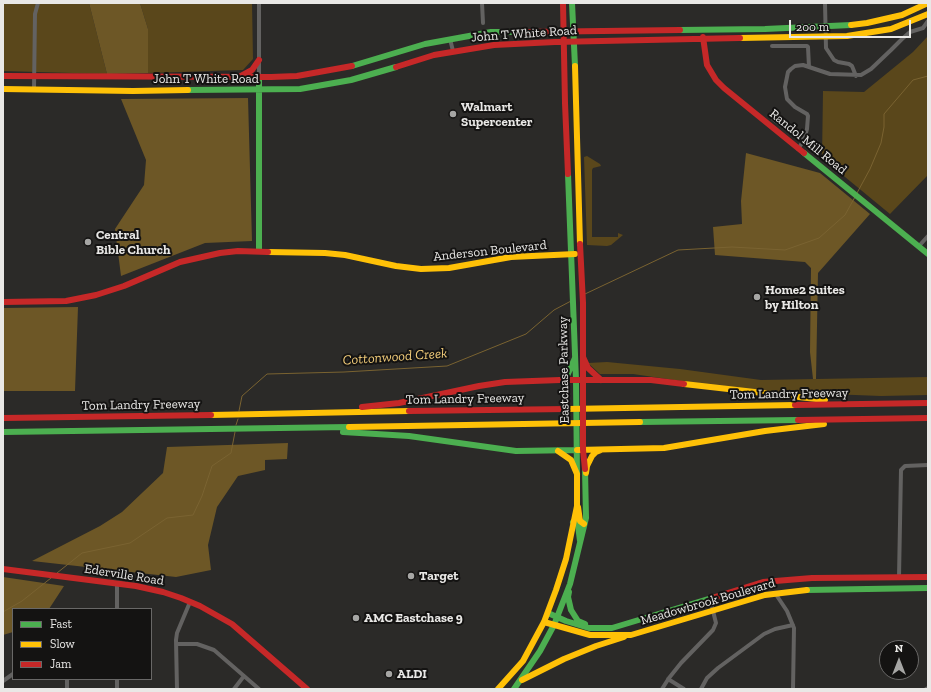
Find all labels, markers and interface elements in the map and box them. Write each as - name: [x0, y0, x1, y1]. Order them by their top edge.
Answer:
- scale bar: [791, 12, 913, 38]
- text: 200 m: [796, 20, 829, 34]
- street label: John T White Road: [471, 23, 577, 45]
- street label: John T White Road: [153, 71, 259, 87]
- place label: Walmart Supercenter: [461, 99, 533, 130]
- street label: Randol Mill Road: [766, 106, 850, 178]
- marker: Walmart Supercenter: [448, 109, 458, 119]
- place label: Central Bible Church: [96, 227, 170, 258]
- marker: Central Bible Church: [83, 237, 93, 247]
- street label: Anderson Boulevard: [433, 237, 547, 265]
- place label: Home2 Suites by Hilton: [765, 282, 845, 313]
- marker: Home2 Suites by Hilton: [752, 292, 762, 302]
- street label: Eastchase Parkway: [555, 316, 573, 424]
- water label: Cottonwood Creek: [342, 345, 448, 369]
- street label: Tom Landry Freeway: [730, 385, 848, 403]
- street label: Tom Landry Freeway: [406, 390, 524, 408]
- street label: Tom Landry Freeway: [82, 396, 200, 414]
- street label: Ederville Road: [83, 561, 165, 589]
- place label: Target: [419, 568, 458, 584]
- marker: Target: [406, 571, 416, 581]
- street label: Meadowbrook Boulevard: [639, 575, 777, 629]
- legend: [12, 608, 152, 680]
- place label: AMC Eastchase 9: [364, 610, 463, 626]
- marker: AMC Eastchase 9: [351, 613, 361, 623]
- text: Fast: [50, 617, 72, 631]
- text: Slow: [50, 637, 75, 651]
- north arrow: [879, 640, 919, 680]
- text: N: [895, 642, 903, 655]
- text: Jam: [50, 657, 71, 671]
- place label: ALDI: [397, 666, 427, 682]
- marker: ALDI: [384, 669, 394, 679]

